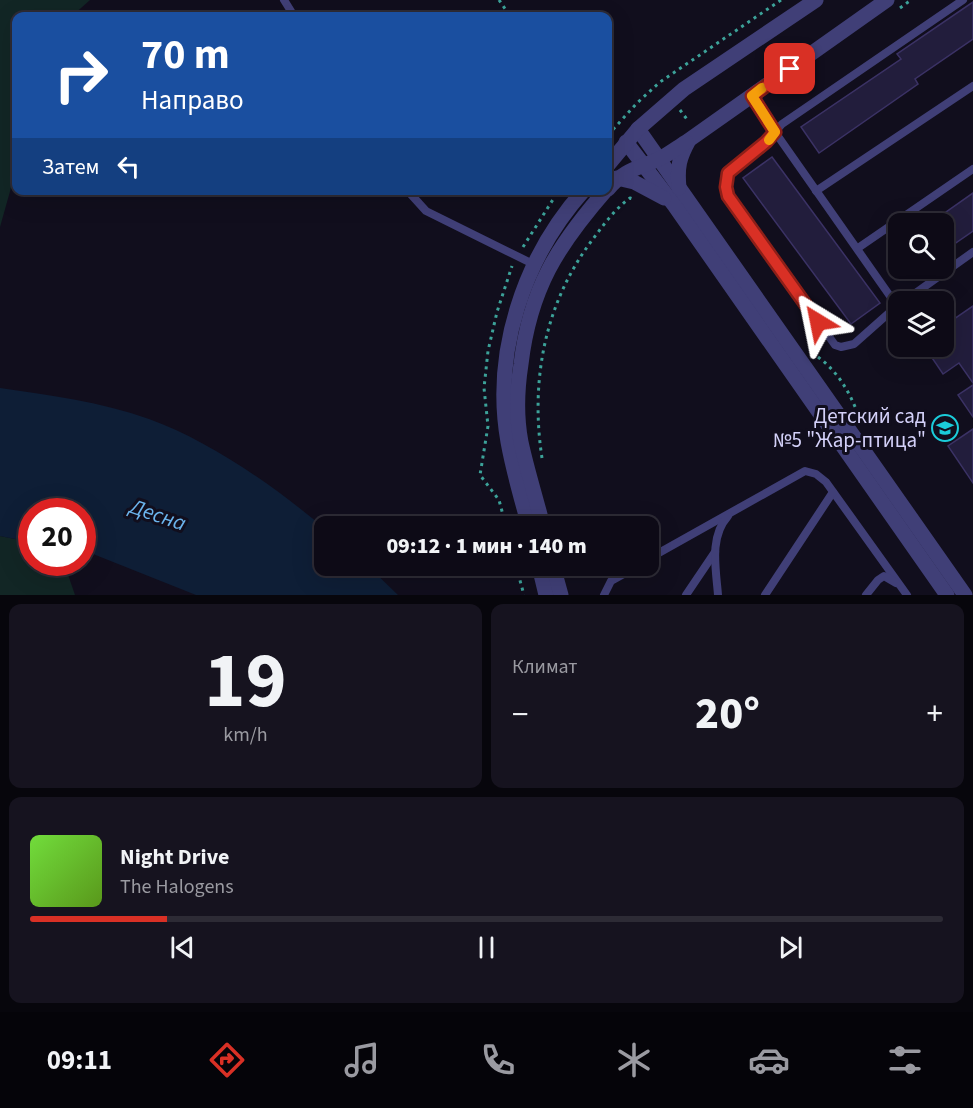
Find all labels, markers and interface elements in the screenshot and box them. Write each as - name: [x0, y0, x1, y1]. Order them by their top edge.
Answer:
- text: 70 m: [141, 25, 230, 85]
- icon: right: [42, 36, 120, 114]
- pin: [764, 43, 815, 94]
- icon: arrive: [773, 52, 806, 85]
- text: Направо: [141, 81, 244, 120]
- icon: left: [112, 150, 145, 183]
- text: Затем: [42, 151, 100, 183]
- map controls: [888, 213, 954, 357]
- button: search: [888, 213, 954, 279]
- position arrow: [786, 290, 850, 354]
- button: layers: [888, 291, 954, 357]
- place label: Детский сад №5 "Жар-птица": [773, 401, 926, 455]
- school or university icon: Детский сад №5 "Жар-птица": [930, 413, 960, 443]
- water label: Десна: [124, 490, 191, 540]
- speed limit sign: 20: [18, 498, 96, 576]
- text: 09:12 · 1 мин · 140 m: [386, 530, 587, 562]
- text: 19: [204, 626, 287, 737]
- text: Климат: [512, 653, 578, 681]
- text: 20°: [695, 682, 760, 746]
- text: −: [512, 691, 528, 738]
- text: +: [927, 691, 943, 738]
- text: km/h: [223, 721, 268, 749]
- text: Night Drive: [120, 841, 229, 873]
- text: The Halogens: [120, 873, 234, 901]
- icon: previous: [166, 931, 199, 964]
- icon: pause: [470, 931, 503, 964]
- icon: next: [774, 931, 807, 964]
- icon: directions: [206, 1039, 248, 1081]
- icon: music: [341, 1039, 383, 1081]
- icon: phone: [477, 1039, 519, 1081]
- icon: climate: [613, 1039, 655, 1081]
- icon: car: [748, 1039, 790, 1081]
- icon: filters: [884, 1039, 926, 1081]
- text: 09:11: [47, 1041, 112, 1080]

